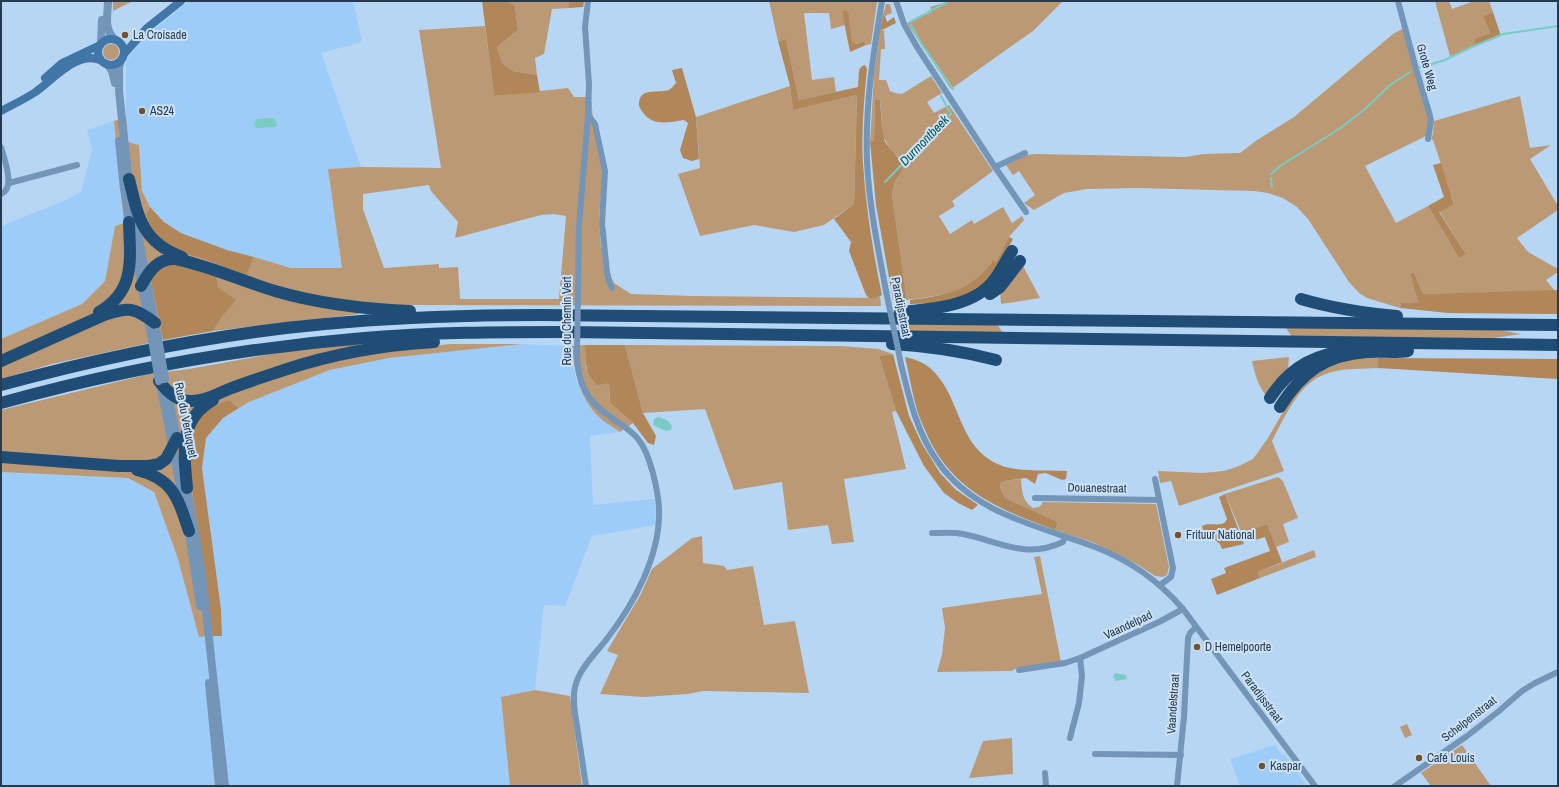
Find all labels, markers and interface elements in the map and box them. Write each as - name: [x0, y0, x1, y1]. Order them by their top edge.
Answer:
- place label: La Croisade: [133, 27, 187, 43]
- marker: La Croisade: [120, 30, 130, 40]
- street label: Grote Weg: [1413, 42, 1441, 92]
- place label: AS24: [149, 103, 175, 119]
- marker: AS24: [137, 106, 147, 116]
- water label: Durmontbeek: [896, 111, 953, 169]
- street label: Rue du Chemin Vert: [559, 276, 575, 366]
- street label: Paradijsstraat: [887, 276, 915, 339]
- street label: Rue du Vertuquet: [171, 381, 201, 459]
- street label: Douanestraat: [1067, 479, 1127, 497]
- place label: Frituur National: [1186, 527, 1254, 543]
- marker: Frituur National: [1173, 530, 1183, 540]
- street label: Vaandelpad: [1101, 607, 1155, 643]
- place label: D Hemelpoorte: [1205, 639, 1271, 655]
- marker: D Hemelpoorte: [1192, 642, 1202, 652]
- street label: Paradijsstraat: [1237, 668, 1287, 726]
- street label: Vaandelstraat: [1163, 673, 1183, 734]
- street label: Schelpenstraat: [1438, 692, 1500, 746]
- place label: Café Louis: [1427, 750, 1475, 766]
- marker: Café Louis: [1414, 753, 1424, 763]
- place label: Kaspar: [1270, 758, 1302, 774]
- marker: Kaspar: [1257, 761, 1267, 771]

